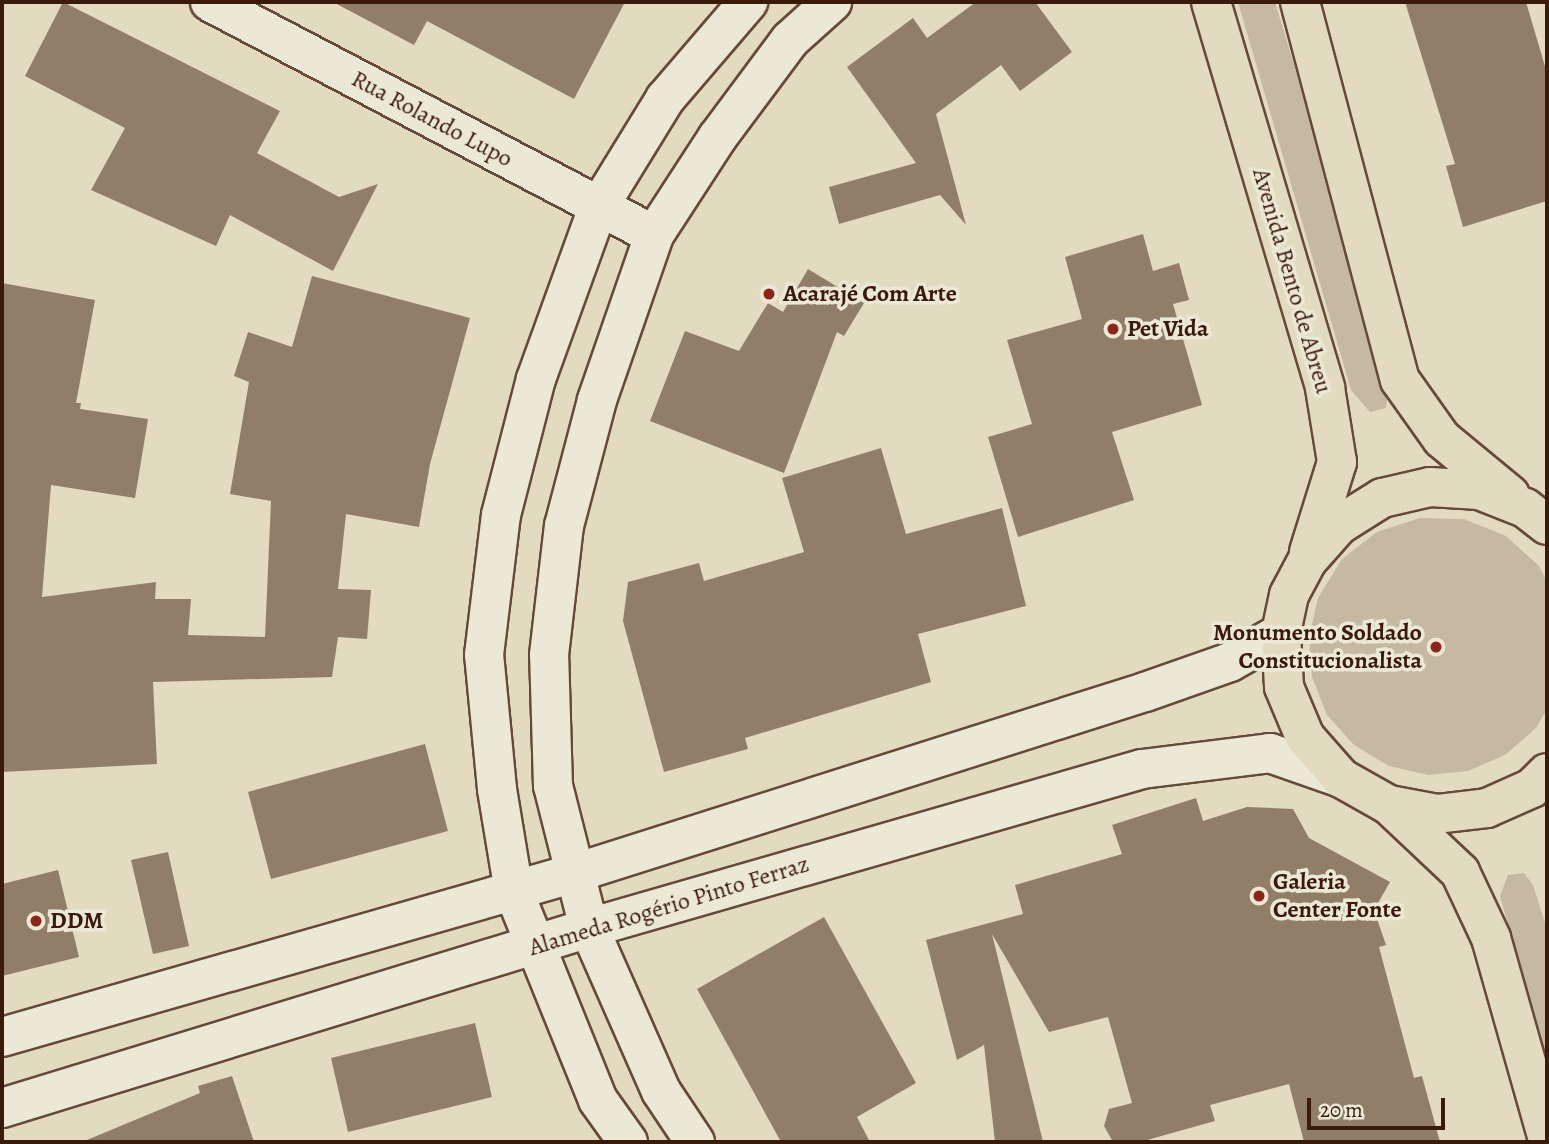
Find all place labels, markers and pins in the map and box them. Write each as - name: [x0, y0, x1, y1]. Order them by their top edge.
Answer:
- place label: Acarajé Com Arte: [783, 280, 957, 308]
- marker: Acarajé Com Arte: [761, 286, 777, 302]
- place label: Pet Vida: [1127, 315, 1209, 343]
- marker: Pet Vida: [1105, 321, 1121, 337]
- place label: Monumento Soldado Constitucionalista: [1213, 619, 1422, 675]
- marker: Monumento Soldado Constitucionalista: [1428, 639, 1444, 655]
- place label: Galeria Center Fonte: [1273, 868, 1402, 924]
- marker: Galeria Center Fonte: [1251, 888, 1267, 904]
- place label: DDM: [50, 907, 103, 935]
- marker: DDM: [28, 913, 44, 929]

